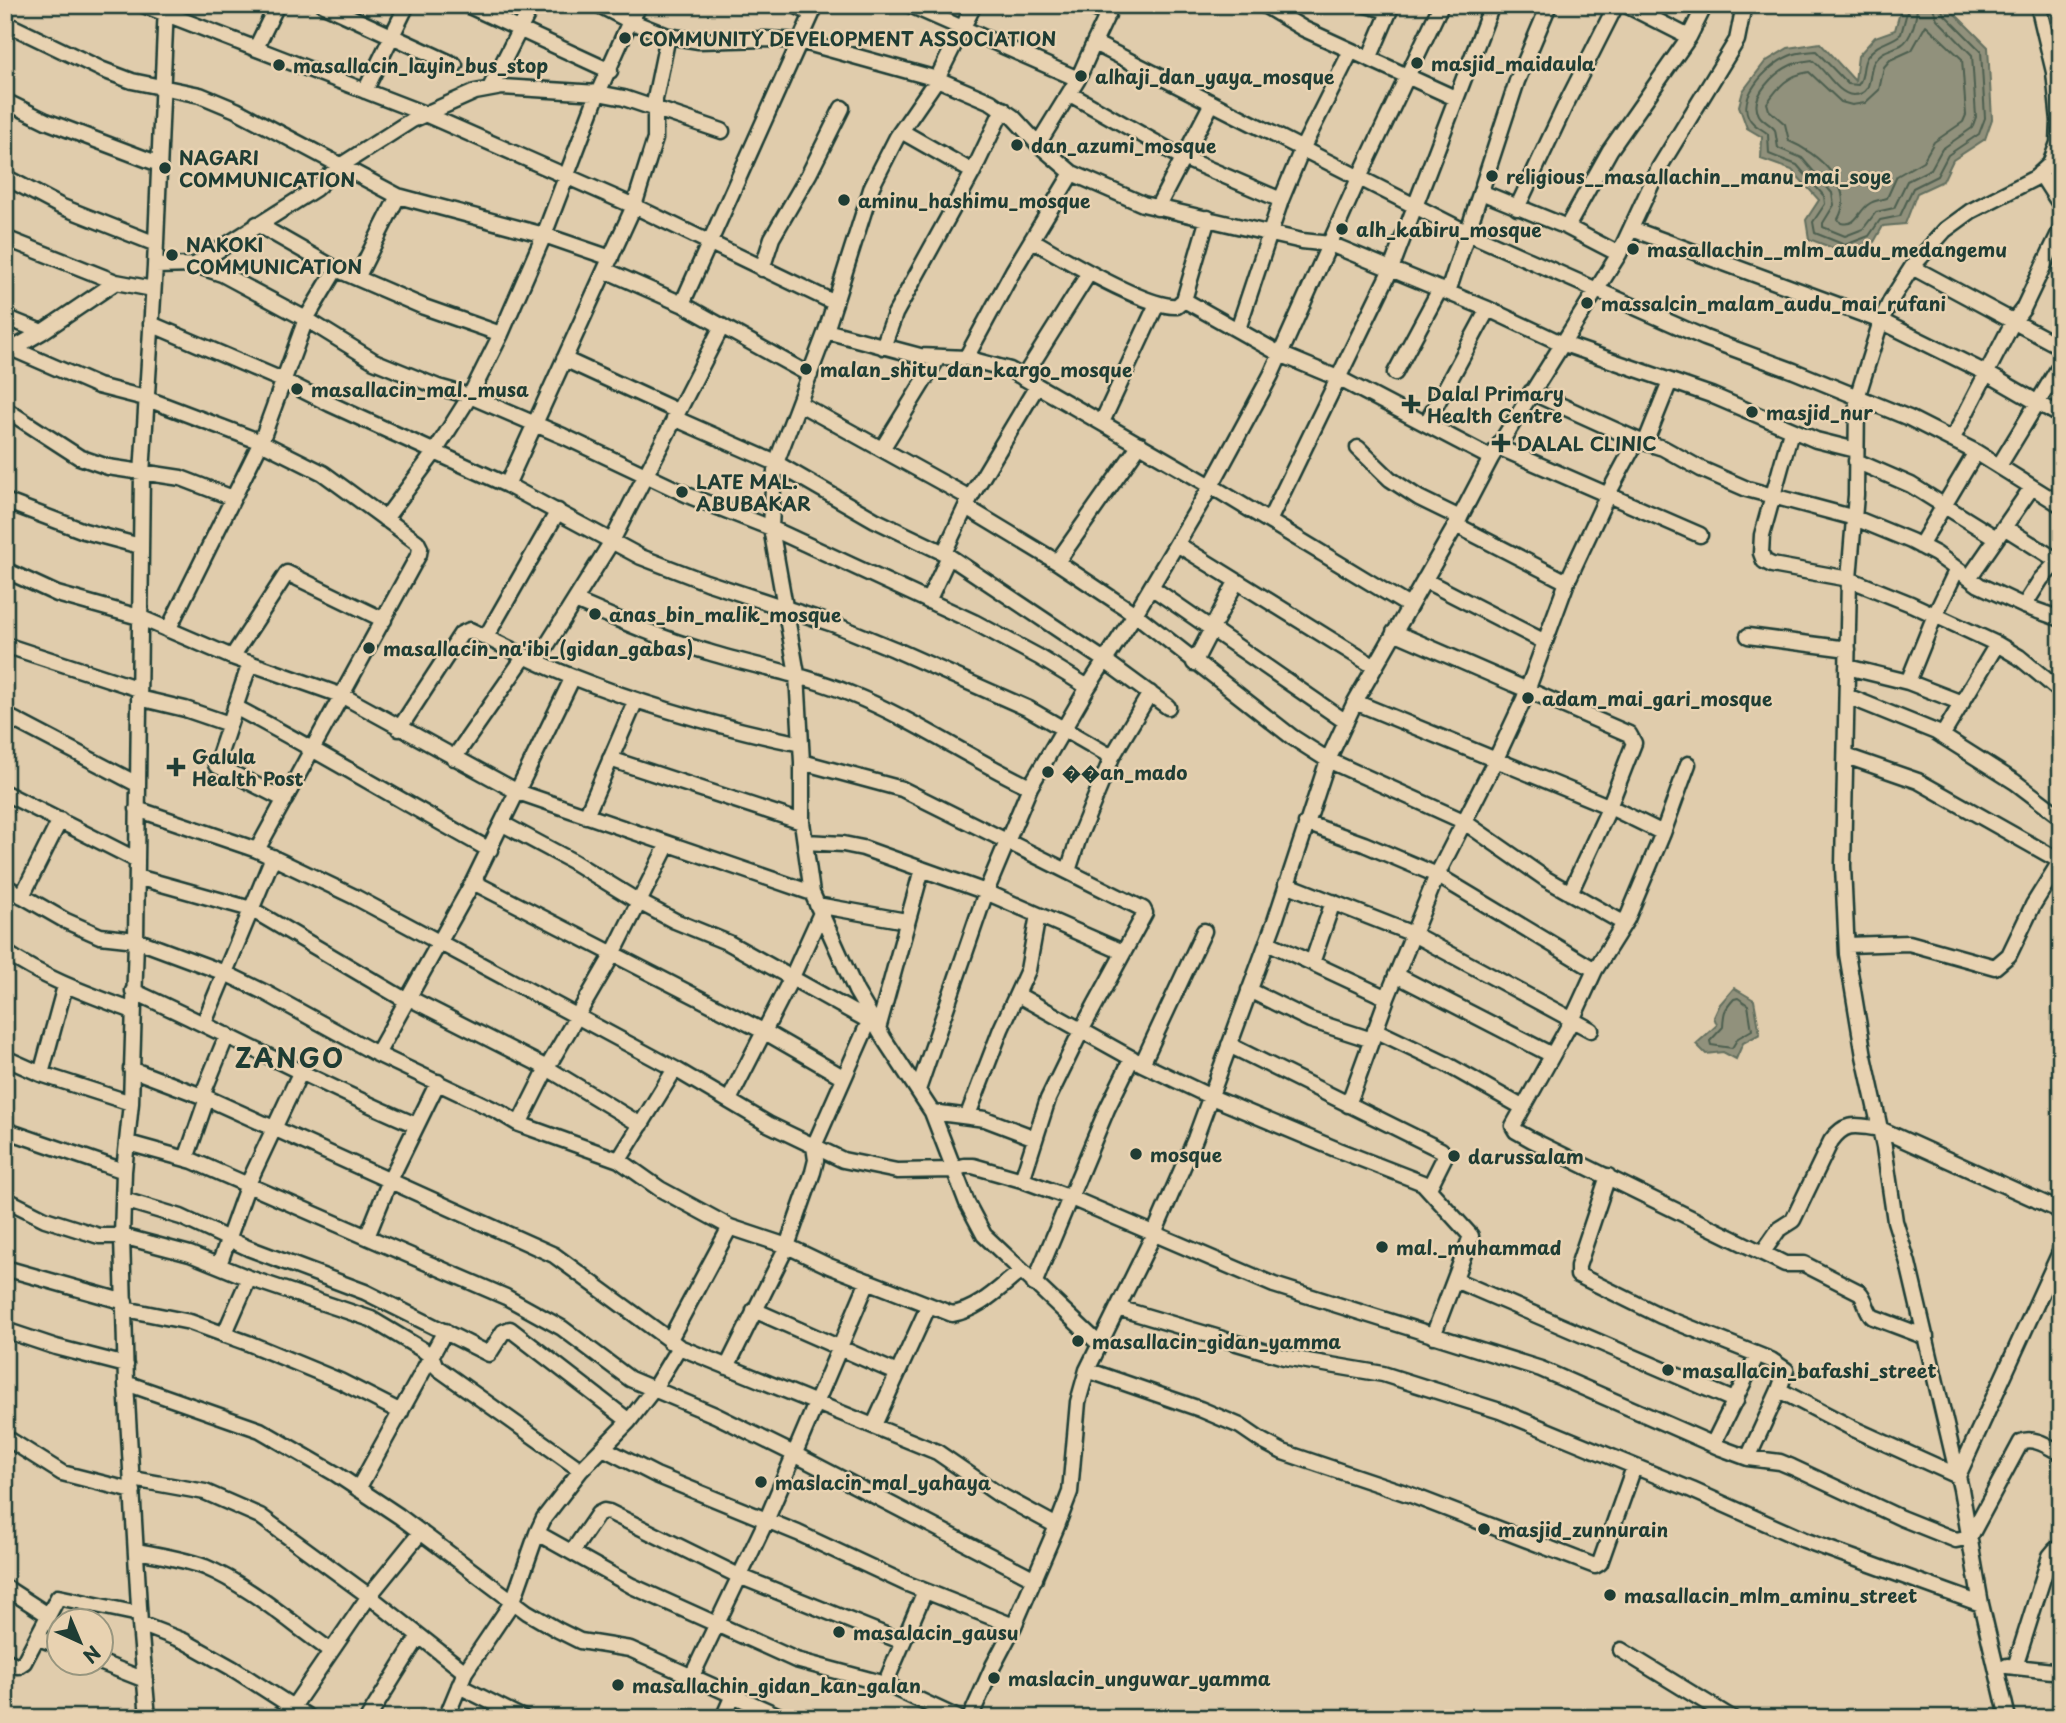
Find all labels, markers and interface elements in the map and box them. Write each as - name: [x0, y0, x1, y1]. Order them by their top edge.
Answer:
- place label: COMMUNITY DEVELOPMENT ASSOCIATION: [639, 24, 1056, 52]
- marker: COMMUNITY DEVELOPMENT ASSOCIATION: [617, 30, 633, 46]
- place label: masjid_maidaula: [1431, 49, 1596, 77]
- place label: masallacin_layin_bus_stop: [293, 51, 548, 79]
- marker: masjid_maidaula: [1409, 55, 1425, 71]
- marker: masallacin_layin_bus_stop: [271, 57, 287, 73]
- place label: alhaji_dan_yaya_mosque: [1095, 62, 1334, 90]
- marker: alhaji_dan_yaya_mosque: [1073, 68, 1089, 84]
- place label: dan_azumi_mosque: [1031, 131, 1216, 159]
- marker: dan_azumi_mosque: [1009, 137, 1025, 153]
- place label: NAGARI COMMUNICATION: [179, 143, 355, 193]
- marker: NAGARI COMMUNICATION: [157, 160, 173, 176]
- place label: religious__masallachin__manu_mai_soye: [1506, 162, 1891, 190]
- marker: religious__masallachin__manu_mai_soye: [1484, 168, 1500, 184]
- place label: aminu_hashimu_mosque: [858, 186, 1091, 214]
- marker: aminu_hashimu_mosque: [836, 192, 852, 208]
- place label: alh_kabiru_mosque: [1356, 215, 1542, 243]
- marker: alh_kabiru_mosque: [1334, 221, 1350, 237]
- place label: NAKOKI COMMUNICATION: [186, 230, 362, 280]
- place label: masallachin__mlm_audu_medangemu: [1647, 235, 2007, 263]
- marker: masallachin__mlm_audu_medangemu: [1625, 241, 1641, 257]
- marker: NAKOKI COMMUNICATION: [164, 247, 180, 263]
- place label: massalcin_malam_audu_mai_rufani: [1601, 289, 1946, 317]
- marker: massalcin_malam_audu_mai_rufani: [1579, 295, 1595, 311]
- place label: malan_shitu_dan_kargo_mosque: [820, 355, 1132, 383]
- marker: malan_shitu_dan_kargo_mosque: [798, 361, 814, 377]
- place label: masallacin_mal._musa: [311, 375, 529, 403]
- place label: Dalal Primary Health Centre: [1427, 379, 1564, 429]
- marker: masallacin_mal._musa: [289, 381, 305, 397]
- marker: Dalal Primary Health Centre: [1401, 394, 1421, 414]
- place label: masjid_nur: [1766, 398, 1873, 426]
- marker: masjid_nur: [1744, 404, 1760, 420]
- place label: DALAL CLINIC: [1517, 429, 1657, 457]
- marker: DALAL CLINIC: [1491, 433, 1511, 453]
- place label: LATE MAL. ABUBAKAR: [696, 467, 811, 517]
- marker: LATE MAL. ABUBAKAR: [674, 484, 690, 500]
- place label: anas_bin_malik_mosque: [609, 600, 841, 628]
- marker: anas_bin_malik_mosque: [587, 606, 603, 622]
- place label: masallacin_na'ibi_(gidan_gabas): [383, 634, 693, 662]
- marker: masallacin_na'ibi_(gidan_gabas): [361, 640, 377, 656]
- place label: adam_mai_gari_mosque: [1542, 684, 1772, 712]
- marker: adam_mai_gari_mosque: [1520, 690, 1536, 706]
- place label: Galula Health Post: [192, 742, 304, 792]
- marker: Galula Health Post: [166, 757, 186, 777]
- place label: ��an_mado: [1062, 758, 1187, 786]
- marker: ��an_mado: [1040, 764, 1056, 780]
- district label: ZANGO: [235, 1038, 345, 1077]
- place label: mosque: [1150, 1140, 1222, 1168]
- place label: darussalam: [1468, 1142, 1584, 1170]
- marker: mosque: [1128, 1146, 1144, 1162]
- marker: darussalam: [1446, 1148, 1462, 1164]
- place label: mal._muhammad: [1396, 1233, 1562, 1261]
- marker: mal._muhammad: [1374, 1239, 1390, 1255]
- place label: masallacin_gidan_yamma: [1092, 1327, 1341, 1355]
- marker: masallacin_gidan_yamma: [1070, 1333, 1086, 1349]
- place label: masallacin_bafashi_street: [1682, 1356, 1937, 1384]
- marker: masallacin_bafashi_street: [1660, 1362, 1676, 1378]
- place label: maslacin_mal_yahaya: [775, 1468, 991, 1496]
- marker: maslacin_mal_yahaya: [753, 1474, 769, 1490]
- place label: masjid_zunnurain: [1498, 1515, 1668, 1543]
- marker: masjid_zunnurain: [1476, 1521, 1492, 1537]
- place label: masallacin_mlm_aminu_street: [1624, 1581, 1917, 1609]
- marker: masallacin_mlm_aminu_street: [1602, 1587, 1618, 1603]
- north arrow: [46, 1608, 116, 1678]
- place label: masalacin_gausu: [853, 1618, 1019, 1646]
- marker: masalacin_gausu: [831, 1624, 847, 1640]
- text: N: [77, 1640, 108, 1670]
- place label: maslacin_unguwar_yamma: [1008, 1664, 1271, 1692]
- marker: maslacin_unguwar_yamma: [986, 1670, 1002, 1686]
- place label: masallachin_gidan_kan_galan: [632, 1671, 921, 1699]
- marker: masallachin_gidan_kan_galan: [610, 1677, 626, 1693]

